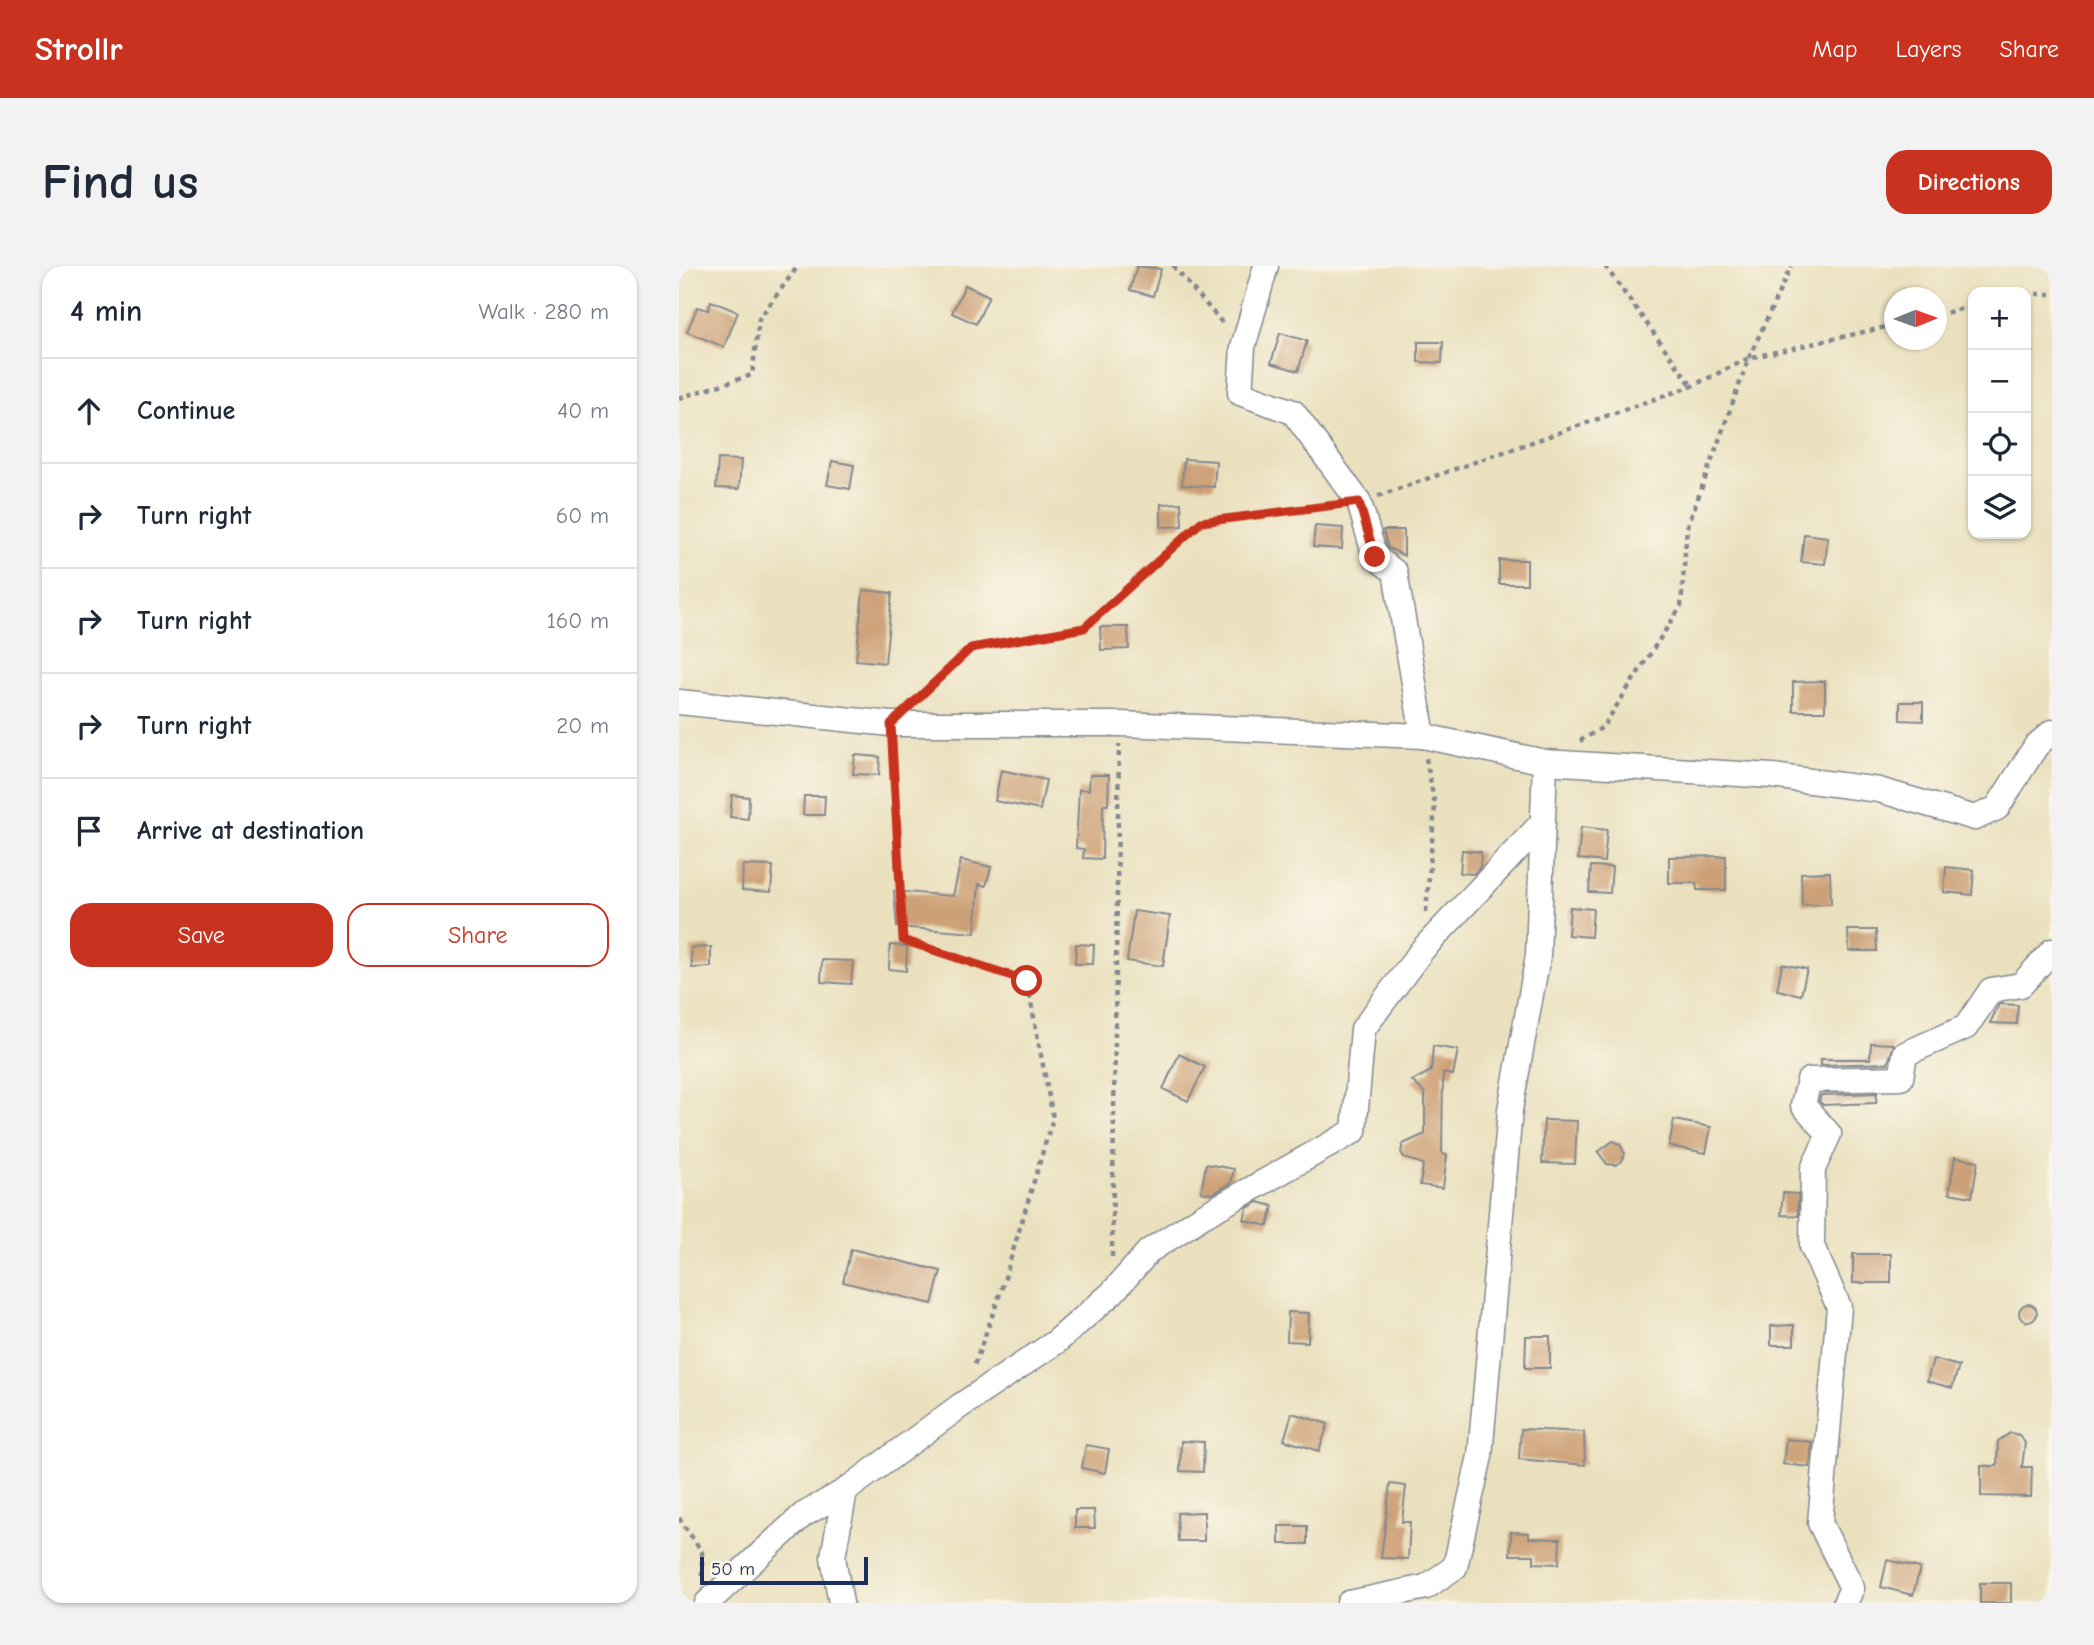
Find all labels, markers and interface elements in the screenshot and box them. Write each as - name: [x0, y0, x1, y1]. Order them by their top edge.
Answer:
- text: Strollr: [35, 30, 123, 68]
- text: Map: [1812, 35, 1858, 63]
- text: Layers: [1896, 35, 1961, 63]
- text: Share: [1999, 35, 2059, 63]
- button: Directions: [1886, 150, 2052, 214]
- text: Find us: [42, 154, 198, 210]
- north arrow: [1884, 287, 1947, 350]
- map controls: [1968, 287, 2031, 539]
- button: +: [1968, 287, 2031, 350]
- text: 4 min: [70, 294, 142, 329]
- text: Walk · 280 m: [479, 298, 609, 325]
- button: −: [1968, 350, 2031, 413]
- icon: ahead: [70, 392, 108, 430]
- text: Continue: [137, 396, 235, 426]
- text: 40 m: [557, 397, 609, 424]
- button: locate: [1968, 413, 2031, 476]
- button: layers: [1968, 476, 2031, 539]
- icon: right: [70, 497, 108, 535]
- text: Turn right: [137, 501, 251, 531]
- text: 60 m: [556, 502, 609, 529]
- route end: [1359, 541, 1390, 572]
- icon: right: [70, 602, 108, 640]
- text: Turn right: [137, 606, 251, 636]
- text: 160 m: [547, 607, 609, 634]
- icon: right: [70, 707, 108, 745]
- text: Turn right: [137, 711, 251, 741]
- text: 20 m: [556, 712, 609, 739]
- icon: arrive: [70, 812, 108, 850]
- text: Arrive at destination: [137, 816, 364, 846]
- button: Save: [70, 903, 333, 967]
- button: Share: [347, 903, 609, 967]
- route start: [1011, 965, 1042, 996]
- scale bar: [700, 1554, 868, 1586]
- text: 50 m: [711, 1558, 755, 1580]

